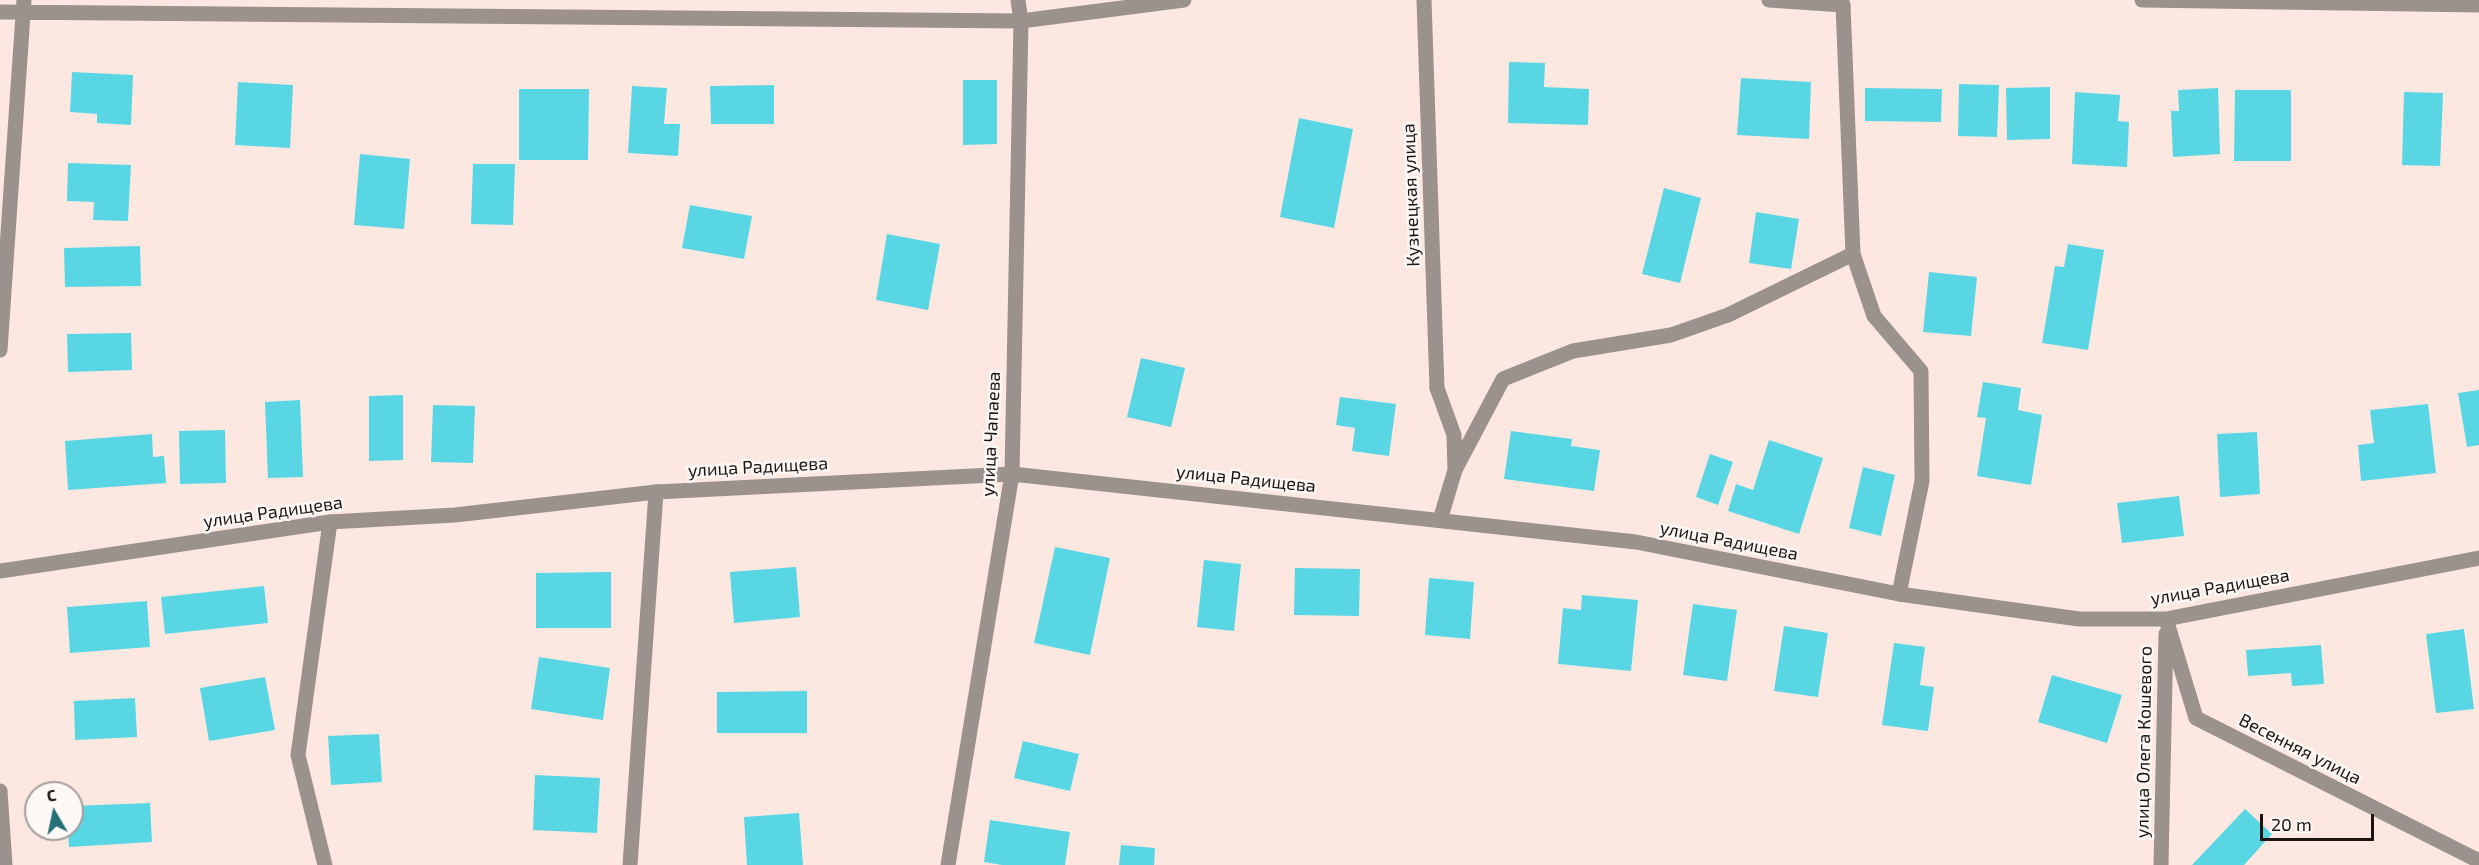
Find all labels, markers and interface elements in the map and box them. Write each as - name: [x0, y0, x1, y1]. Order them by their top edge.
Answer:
- street label: Кузнецкая улица: [1398, 123, 1424, 267]
- street label: улица Чапаева: [977, 371, 1005, 497]
- street label: улица Радищева: [687, 453, 829, 481]
- street label: улица Радищева: [1175, 461, 1317, 497]
- street label: улица Радищева: [202, 492, 344, 532]
- street label: улица Радищева: [1658, 517, 1800, 565]
- street label: улица Радищева: [2149, 564, 2291, 610]
- street label: улица Олега Кошевого: [2132, 646, 2156, 838]
- street label: Весенняя улица: [2235, 709, 2365, 789]
- north arrow: [24, 781, 84, 841]
- text: С: [45, 785, 58, 805]
- scale bar: [2263, 802, 2377, 840]
- text: 20 m: [2271, 813, 2312, 835]

